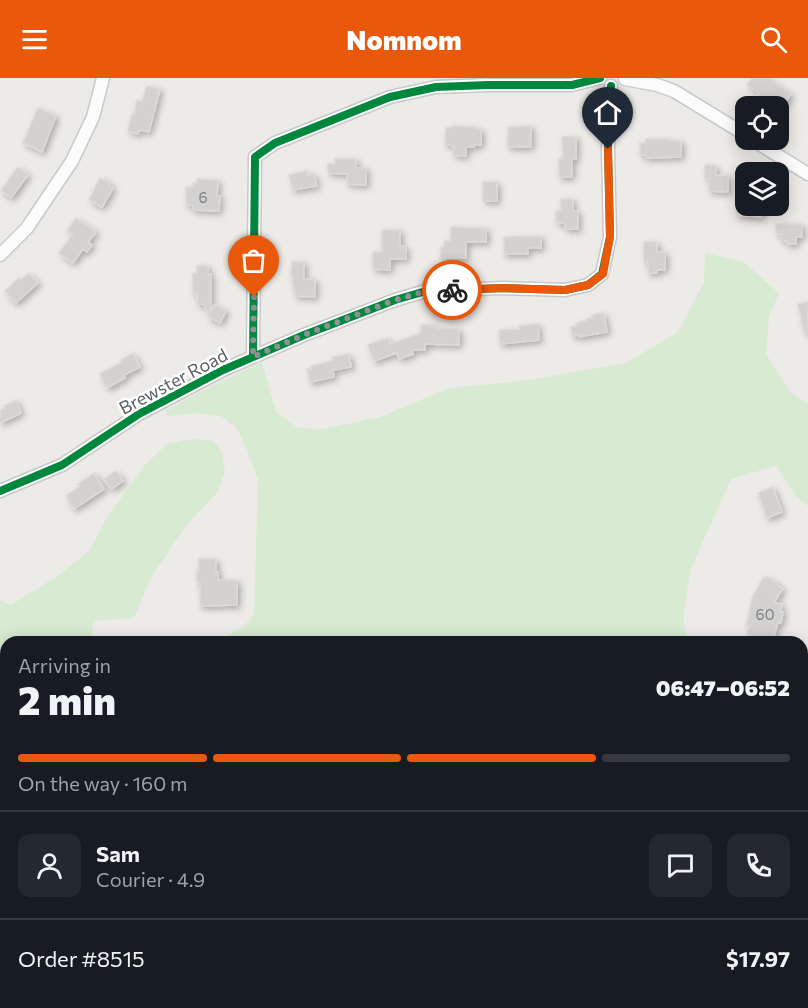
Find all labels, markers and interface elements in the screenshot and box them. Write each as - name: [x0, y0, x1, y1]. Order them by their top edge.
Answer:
- icon: menu: [18, 23, 51, 56]
- text: Nomnom: [346, 23, 462, 56]
- icon: search: [757, 23, 790, 56]
- pin: [582, 87, 633, 149]
- icon: home: [591, 96, 624, 129]
- map controls: [735, 96, 789, 216]
- button: locate: [735, 96, 789, 150]
- button: layers: [735, 162, 789, 216]
- house number: 6: [198, 188, 208, 206]
- pin: [228, 235, 279, 297]
- icon: bag: [237, 244, 270, 277]
- courier: [422, 260, 482, 320]
- icon: bike: [436, 274, 469, 307]
- street label: Brewster Road: [115, 343, 231, 419]
- house number: 60: [756, 605, 774, 623]
- text: Arriving in: [18, 653, 111, 677]
- text: 06:47–06:52: [656, 674, 790, 701]
- text: 2 min: [18, 675, 116, 723]
- text: On the way · 160 m: [18, 771, 187, 795]
- button: person: [18, 834, 81, 897]
- button: chat: [649, 834, 712, 897]
- button: phone: [727, 834, 790, 897]
- text: Sam: [96, 840, 140, 867]
- text: Courier · 4.9: [96, 867, 205, 891]
- text: Order #8515: [18, 945, 145, 972]
- text: $17.97: [726, 945, 790, 972]

